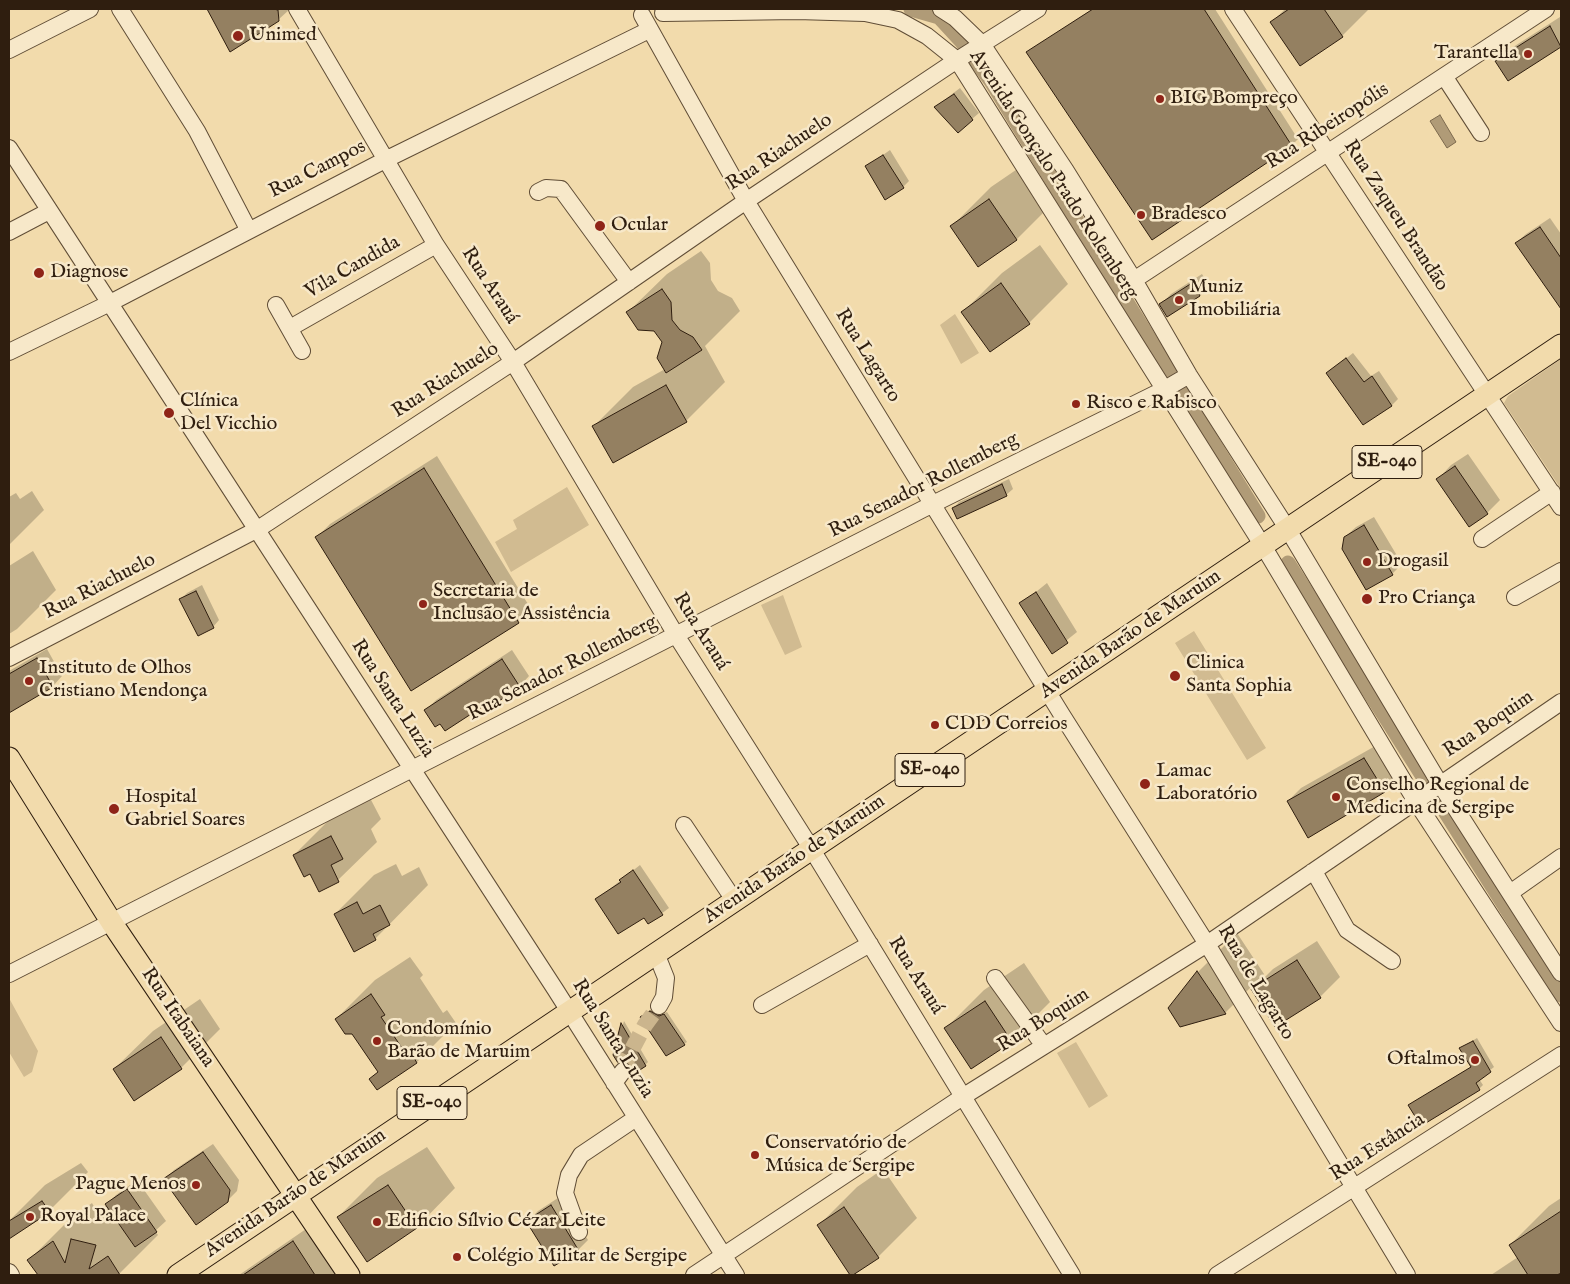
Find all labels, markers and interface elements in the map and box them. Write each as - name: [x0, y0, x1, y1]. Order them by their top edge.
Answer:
- place label: Unimed: [249, 24, 317, 48]
- marker: Unimed: [231, 29, 245, 43]
- place label: Tarantella: [1434, 42, 1518, 66]
- street label: Avenida Gonçalo Prado Rolemberg: [963, 46, 1143, 304]
- marker: Tarantella: [1522, 48, 1534, 60]
- street label: Rua Ribeiropólis: [1262, 78, 1394, 176]
- place label: BIG Bompreço: [1170, 87, 1298, 111]
- marker: BIG Bompreço: [1154, 93, 1166, 105]
- street label: Rua Riachuelo: [723, 109, 837, 197]
- street label: Rua Campos: [266, 135, 370, 205]
- street label: Rua Zaqueu Brandão: [1337, 136, 1453, 296]
- place label: Bradesco: [1151, 203, 1226, 227]
- marker: Bradesco: [1135, 209, 1147, 221]
- place label: Ocular: [611, 214, 668, 238]
- marker: Ocular: [593, 219, 607, 233]
- street label: Vila Candida: [301, 231, 405, 305]
- street label: Rua Arauá: [455, 243, 523, 329]
- place label: Diagnose: [50, 261, 129, 285]
- marker: Diagnose: [32, 266, 46, 280]
- place label: Muniz Imobiliária: [1189, 276, 1281, 323]
- marker: Muniz Imobiliária: [1173, 294, 1185, 306]
- street label: Rua Lagarto: [829, 305, 905, 407]
- street label: Rua Riachuelo: [388, 338, 504, 424]
- place label: Clínica Del Vicchio: [180, 390, 277, 437]
- place label: Risco e Rabisco: [1086, 392, 1217, 416]
- marker: Risco e Rabisco: [1070, 398, 1082, 410]
- marker: Clínica Del Vicchio: [162, 406, 176, 420]
- street label: Rua Senador Rollemberg: [825, 428, 1023, 544]
- road number: SE-040: [1352, 446, 1422, 478]
- street label: Rua Riachuelo: [40, 549, 160, 625]
- place label: Drogasil: [1377, 550, 1449, 574]
- marker: Drogasil: [1361, 556, 1373, 568]
- street label: Avenida Barão de Maruim: [1036, 565, 1226, 705]
- place label: Secretaria de Inclusão e Assistência: [433, 580, 610, 627]
- place label: Pro Criança: [1378, 587, 1475, 611]
- street label: Rua Arauá: [667, 589, 733, 675]
- marker: Pro Criança: [1360, 592, 1374, 606]
- marker: Secretaria de Inclusão e Assistência: [417, 598, 429, 610]
- street label: Rua Senador Rollemberg: [464, 611, 662, 727]
- street label: Rua Santa Luzia: [345, 636, 439, 762]
- place label: Clinica Santa Sophia: [1186, 652, 1292, 699]
- place label: Instituto de Olhos Cristiano Mendonça: [39, 657, 207, 704]
- marker: Clinica Santa Sophia: [1168, 669, 1182, 683]
- marker: Instituto de Olhos Cristiano Mendonça: [23, 675, 35, 687]
- street label: Rua Boquim: [1439, 686, 1539, 764]
- place label: CDD Correios: [945, 713, 1067, 737]
- marker: CDD Correios: [929, 719, 941, 731]
- road number: SE-040: [895, 754, 965, 786]
- place label: Lamac Laboratório: [1156, 760, 1257, 807]
- place label: Conselho Regional de Medicina de Sergipe: [1346, 774, 1529, 821]
- marker: Lamac Laboratório: [1138, 777, 1152, 791]
- place label: Hospital Gabriel Soares: [125, 786, 245, 833]
- street label: Avenida Barão de Maruim: [700, 790, 890, 930]
- marker: Conselho Regional de Medicina de Sergipe: [1330, 791, 1342, 803]
- marker: Hospital Gabriel Soares: [107, 802, 121, 816]
- street label: Rua de Lagarto: [1211, 921, 1299, 1045]
- street label: Rua Arauá: [882, 933, 948, 1019]
- street label: Rua Itabaiana: [135, 964, 219, 1072]
- street label: Rua Santa Luzia: [566, 975, 658, 1103]
- street label: Rua Boquim: [994, 983, 1094, 1059]
- place label: Condomínio Barão de Maruim: [387, 1018, 530, 1065]
- marker: Condomínio Barão de Maruim: [371, 1035, 383, 1047]
- place label: Oftalmos: [1387, 1048, 1465, 1072]
- marker: Oftalmos: [1469, 1054, 1481, 1066]
- road number: SE-040: [397, 1086, 467, 1120]
- street label: Rua Estância: [1326, 1108, 1430, 1188]
- street label: Avenida Barão de Maruim: [201, 1124, 391, 1264]
- place label: Conservatório de Música de Sergipe: [765, 1132, 915, 1179]
- marker: Conservatório de Música de Sergipe: [749, 1149, 761, 1161]
- place label: Pague Menos: [75, 1173, 186, 1197]
- marker: Pague Menos: [190, 1179, 202, 1191]
- place label: Royal Palace: [40, 1205, 146, 1229]
- place label: Edificio Sílvio Cézar Leite: [387, 1210, 606, 1234]
- marker: Royal Palace: [24, 1211, 36, 1223]
- marker: Edificio Sílvio Cézar Leite: [371, 1216, 383, 1228]
- place label: Colégio Militar de Sergipe: [467, 1245, 687, 1269]
- marker: Colégio Militar de Sergipe: [451, 1251, 463, 1263]

